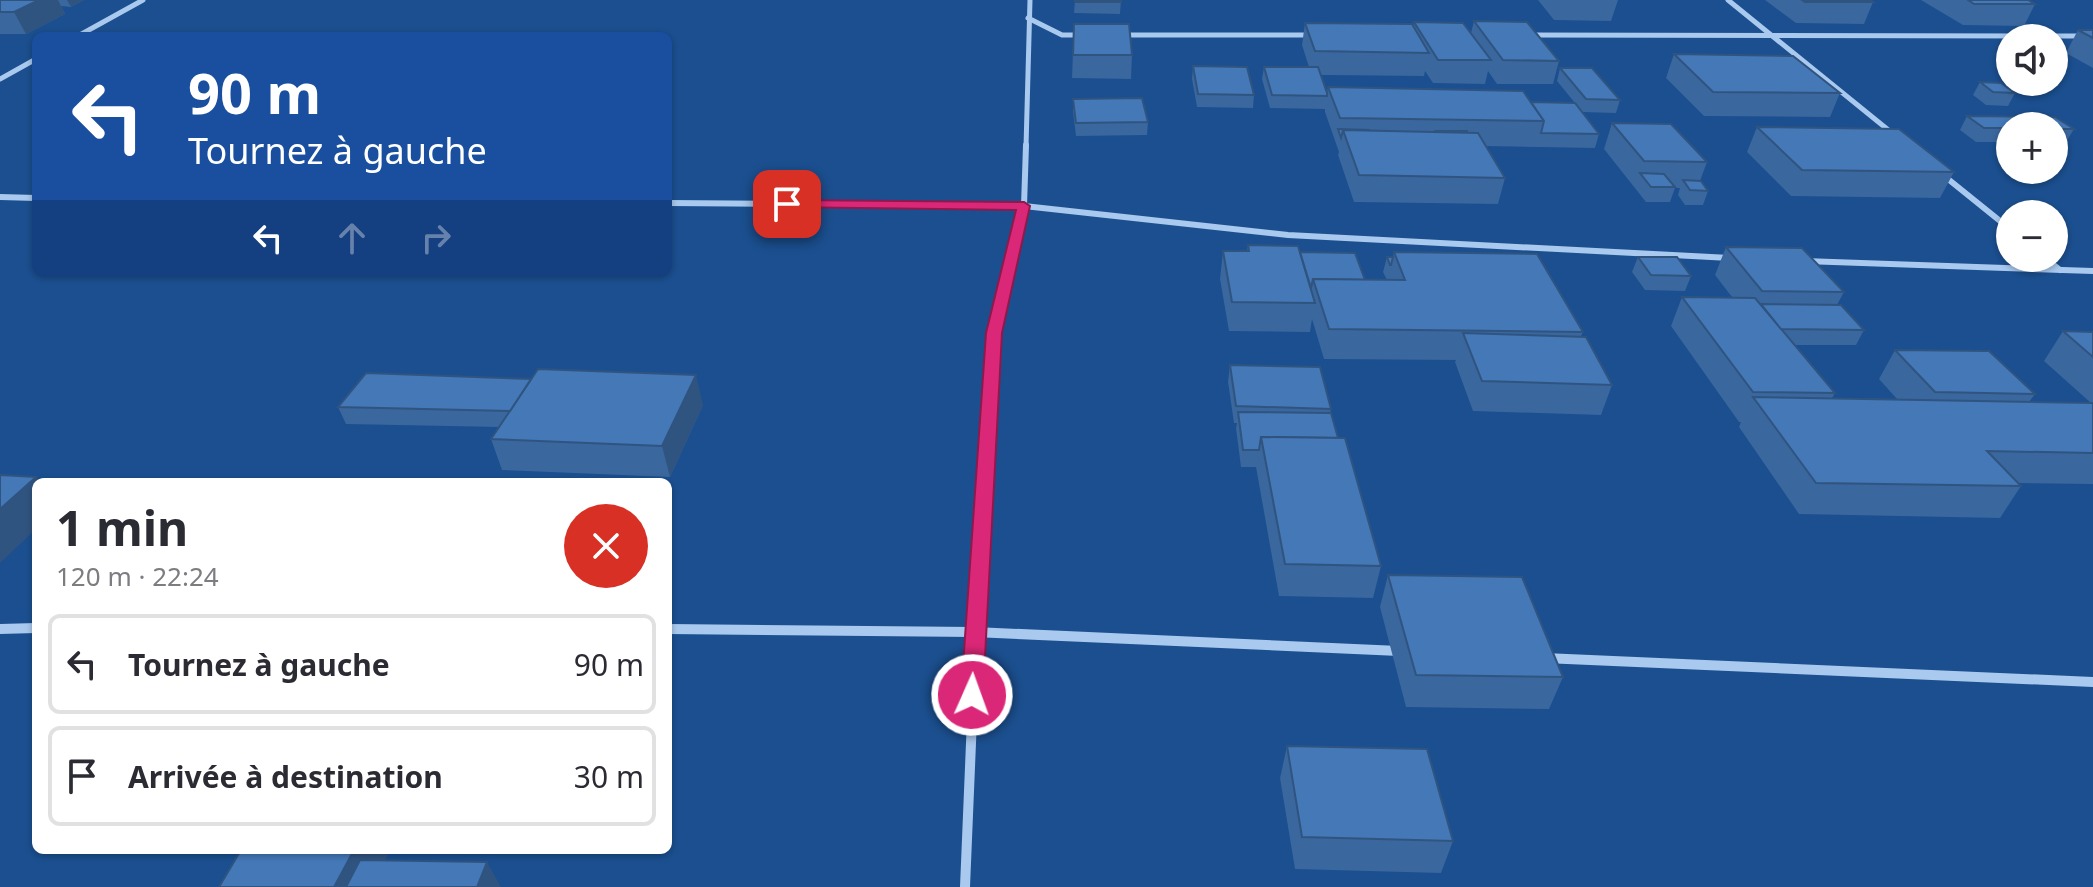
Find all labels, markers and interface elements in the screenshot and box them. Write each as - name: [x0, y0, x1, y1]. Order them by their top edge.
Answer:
- map controls: [1996, 24, 2068, 272]
- button: sound: [1996, 24, 2068, 96]
- text: 90 m: [188, 54, 321, 130]
- icon: left: [56, 64, 160, 168]
- button: +: [1996, 112, 2068, 184]
- text: Tournez à gauche: [188, 126, 487, 175]
- pin: [753, 170, 821, 238]
- icon: arrive: [765, 182, 809, 226]
- button: −: [1996, 200, 2068, 272]
- icon: left: [246, 216, 290, 260]
- icon: ahead: [330, 216, 374, 260]
- icon: right: [414, 216, 458, 260]
- text: 1 min: [56, 495, 188, 560]
- button: close: [564, 504, 648, 588]
- text: 120 m · 22:24: [56, 558, 219, 594]
- icon: left: [60, 642, 104, 686]
- text: Tournez à gauche: [128, 644, 390, 685]
- text: 90 m: [574, 644, 644, 685]
- position arrow: [930, 653, 1014, 737]
- icon: arrive: [60, 754, 104, 798]
- text: Arrivée à destination: [128, 756, 443, 797]
- text: 30 m: [574, 756, 644, 797]

